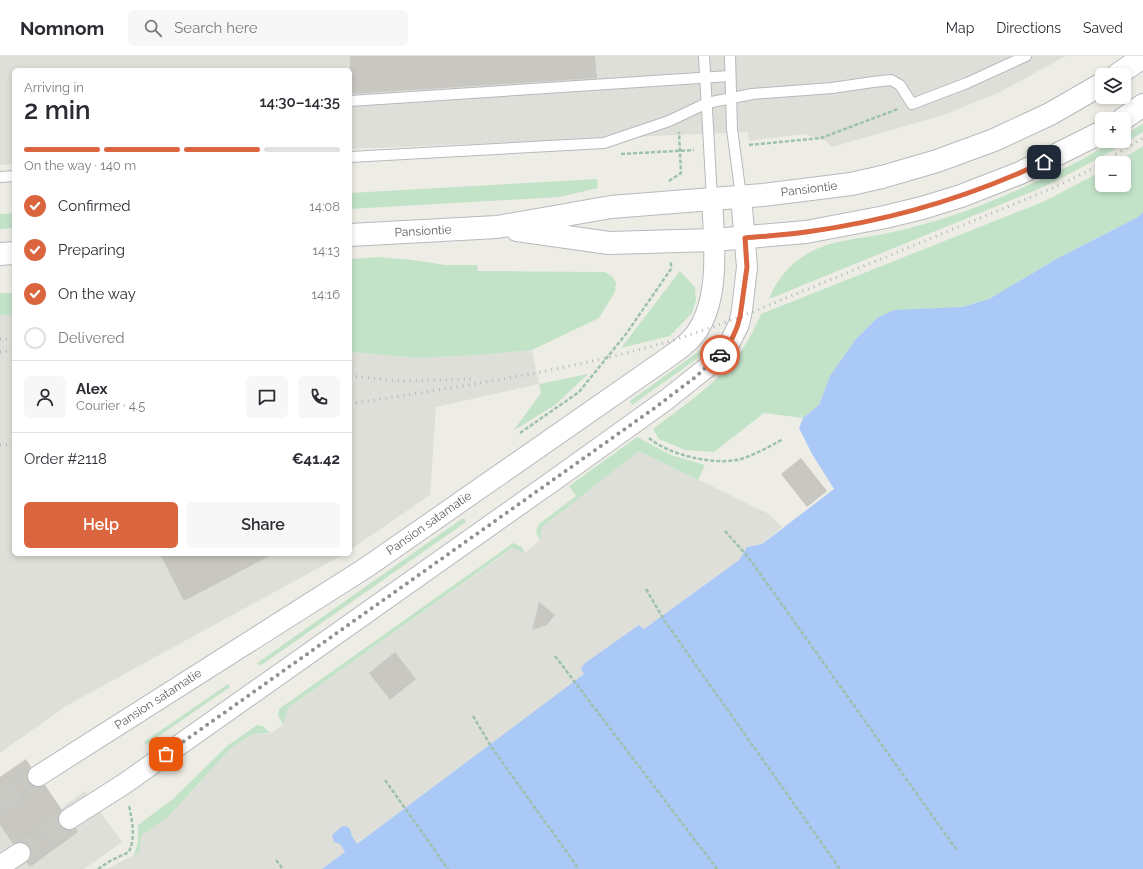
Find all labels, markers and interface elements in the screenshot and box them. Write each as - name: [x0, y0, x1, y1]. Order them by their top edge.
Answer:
- search box: [128, 10, 408, 46]
- text: Nomnom: [20, 17, 104, 39]
- icon: search: [142, 17, 164, 39]
- text: Search here: [174, 19, 258, 37]
- text: Map: [946, 20, 974, 36]
- text: Directions: [996, 20, 1061, 36]
- text: Saved: [1083, 20, 1123, 36]
- map controls: [1095, 68, 1131, 192]
- button: layers: [1095, 68, 1131, 104]
- text: Arriving in: [24, 80, 84, 95]
- text: 14:30–14:35: [259, 93, 340, 111]
- text: 2 min: [24, 95, 91, 125]
- button: +: [1095, 112, 1131, 148]
- pin: [1027, 145, 1061, 179]
- icon: home: [1033, 151, 1055, 173]
- button: −: [1095, 156, 1131, 192]
- text: On the way · 140 m: [24, 158, 136, 173]
- street label: Pansiontie: [780, 179, 838, 199]
- icon: check: [24, 195, 46, 217]
- text: Confirmed: [58, 197, 131, 215]
- text: 14:08: [309, 199, 340, 214]
- street label: Pansiontie: [394, 223, 452, 239]
- icon: check: [24, 239, 46, 261]
- text: Preparing: [58, 241, 125, 259]
- text: 14:13: [312, 243, 340, 258]
- icon: check: [24, 283, 46, 305]
- text: On the way: [58, 285, 136, 303]
- text: 14:16: [311, 287, 340, 302]
- text: Delivered: [58, 329, 125, 347]
- courier: [700, 335, 740, 375]
- icon: car: [709, 344, 731, 366]
- button: person: [24, 376, 66, 418]
- button: chat: [246, 376, 288, 418]
- button: phone: [298, 376, 340, 418]
- text: Alex: [76, 380, 107, 398]
- text: Courier · 4.5: [76, 398, 145, 413]
- text: Order #2118: [24, 450, 107, 468]
- text: €41.42: [292, 450, 340, 468]
- street label: Pansion satamatie: [384, 488, 474, 558]
- button: Help: [24, 502, 178, 548]
- button: Share: [186, 502, 340, 548]
- street label: Pansion satamatie: [112, 666, 204, 732]
- pin: [149, 737, 183, 771]
- icon: bag: [155, 743, 177, 765]

